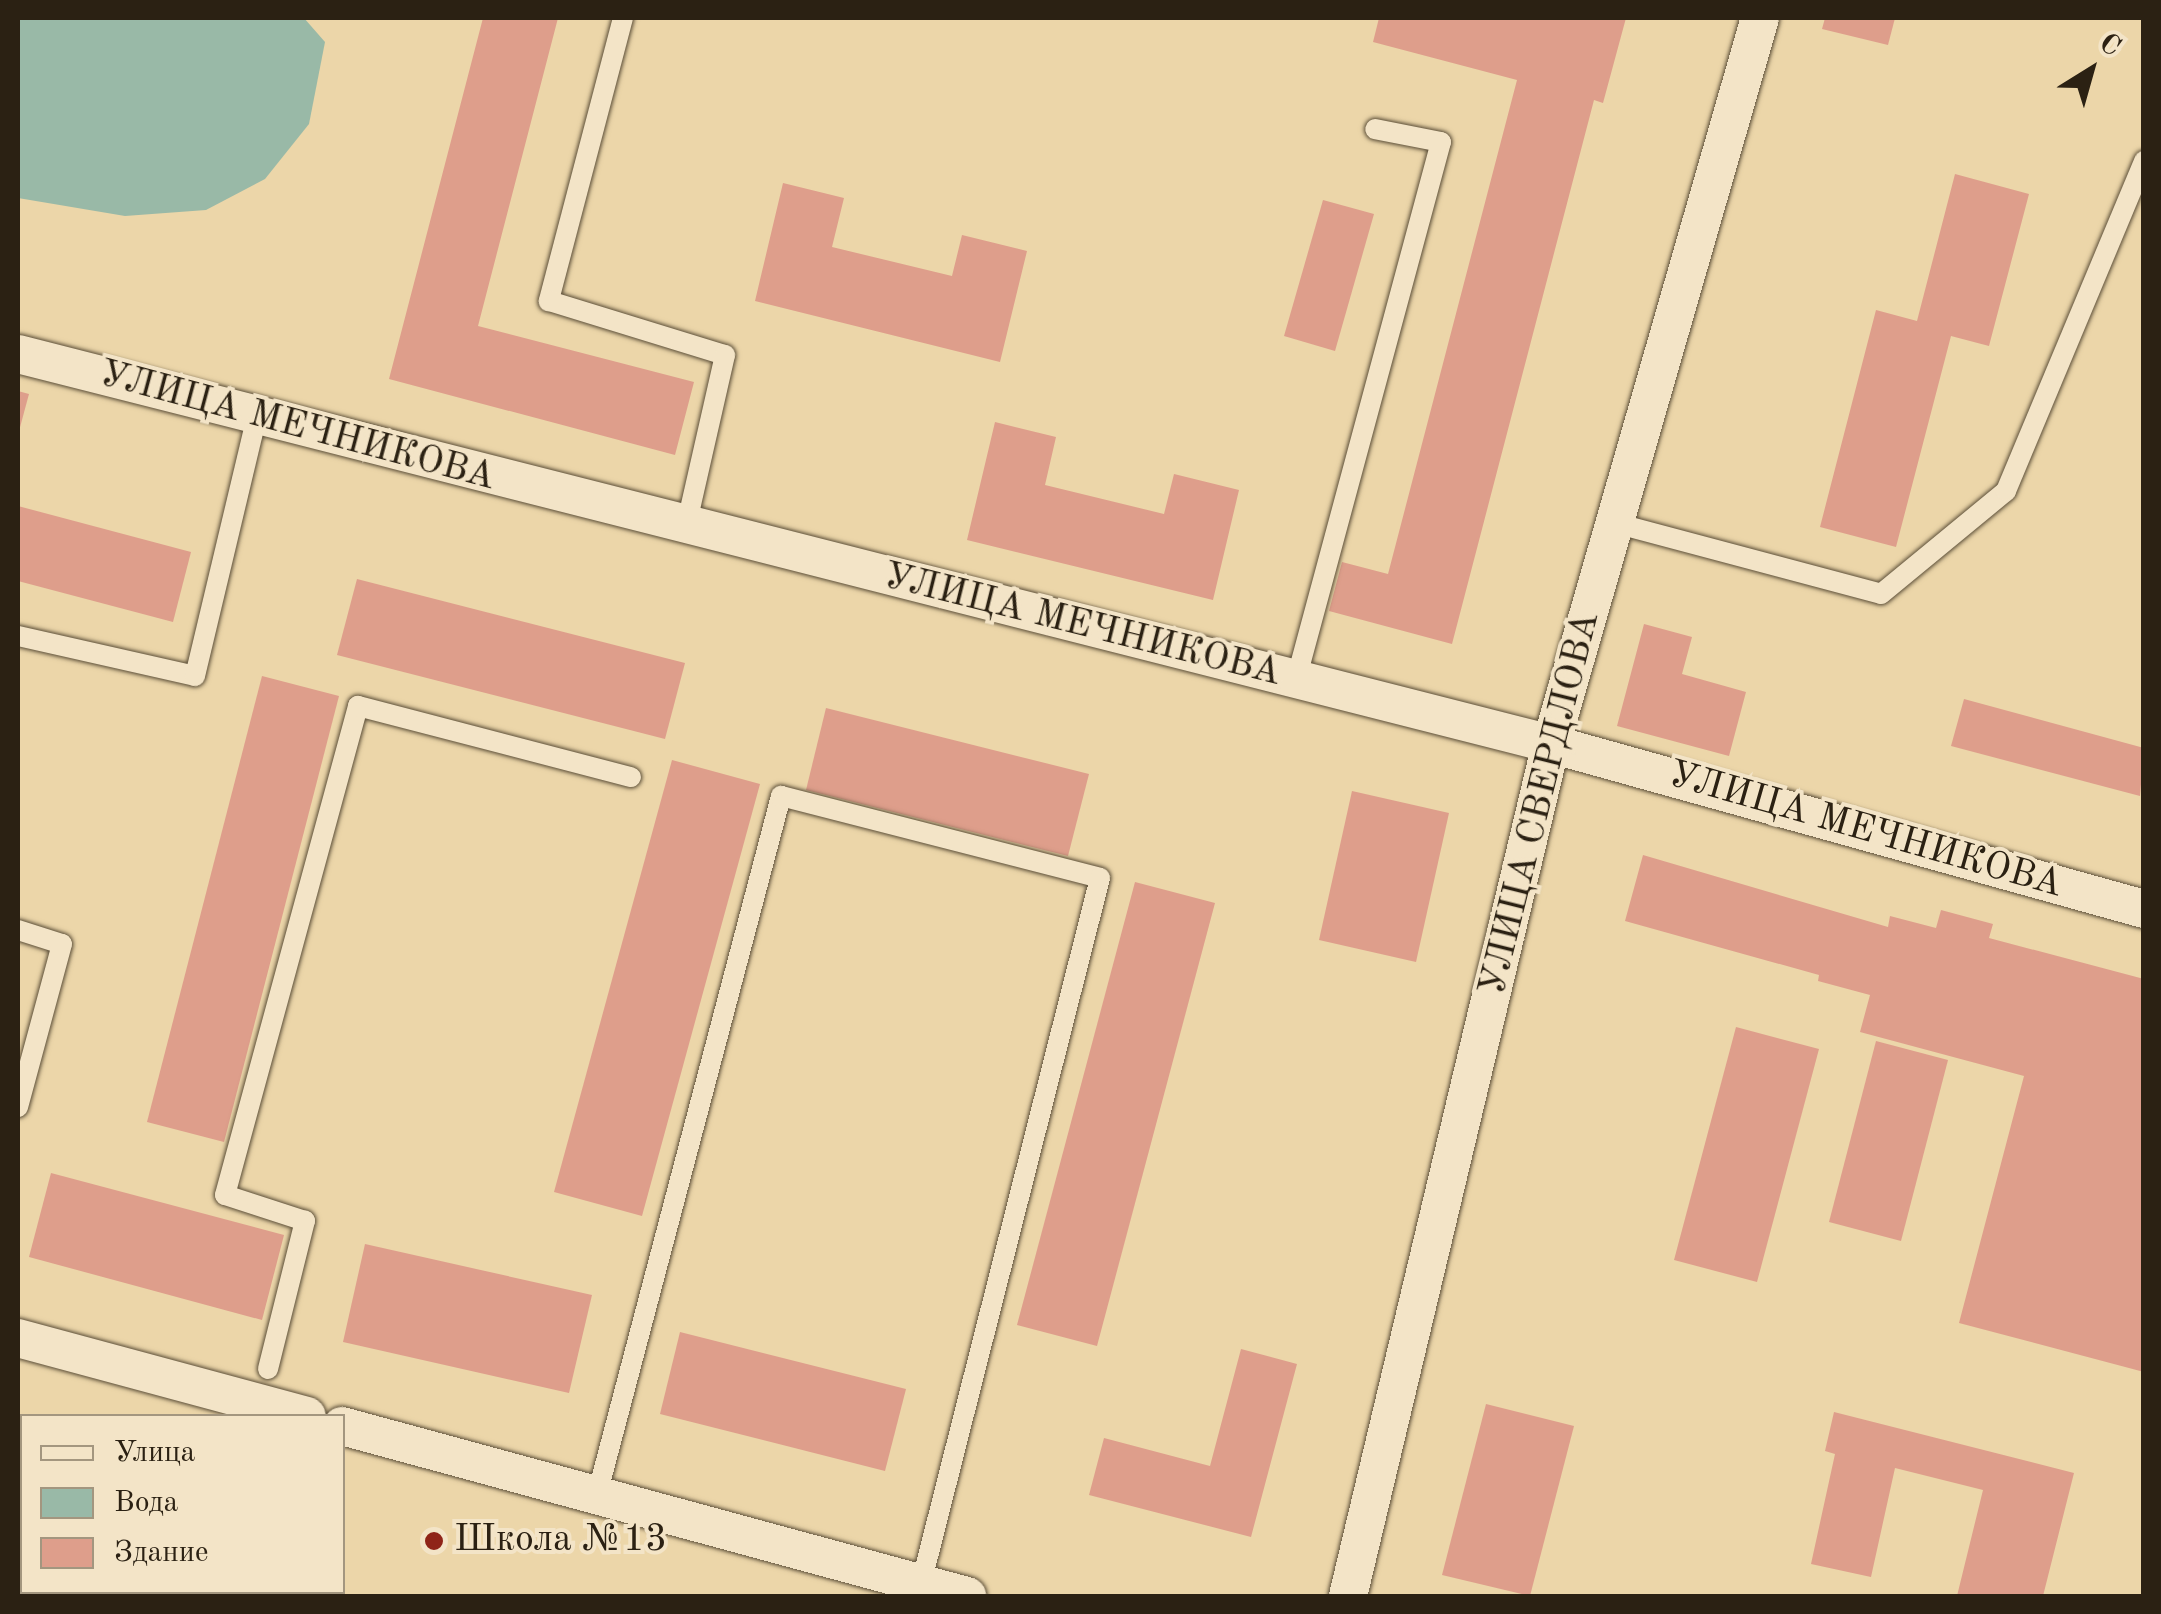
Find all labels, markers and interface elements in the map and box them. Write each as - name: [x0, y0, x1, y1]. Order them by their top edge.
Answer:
- north arrow: [2041, 20, 2141, 120]
- text: С: [2093, 29, 2125, 63]
- street label: УЛИЦА МЕЧНИКОВА: [94, 352, 500, 502]
- street label: УЛИЦА МЕЧНИКОВА: [879, 555, 1285, 697]
- street label: УЛИЦА СВЕРДЛОВА: [1471, 607, 1611, 1001]
- street label: УЛИЦА МЕЧНИКОВА: [1663, 753, 2067, 909]
- legend: [20, 1414, 345, 1594]
- text: Улица: [114, 1438, 195, 1468]
- text: Вода: [114, 1488, 178, 1518]
- place label: Школа №13: [454, 1518, 667, 1564]
- marker: Школа №13: [423, 1530, 445, 1552]
- text: Здание: [114, 1538, 209, 1568]

